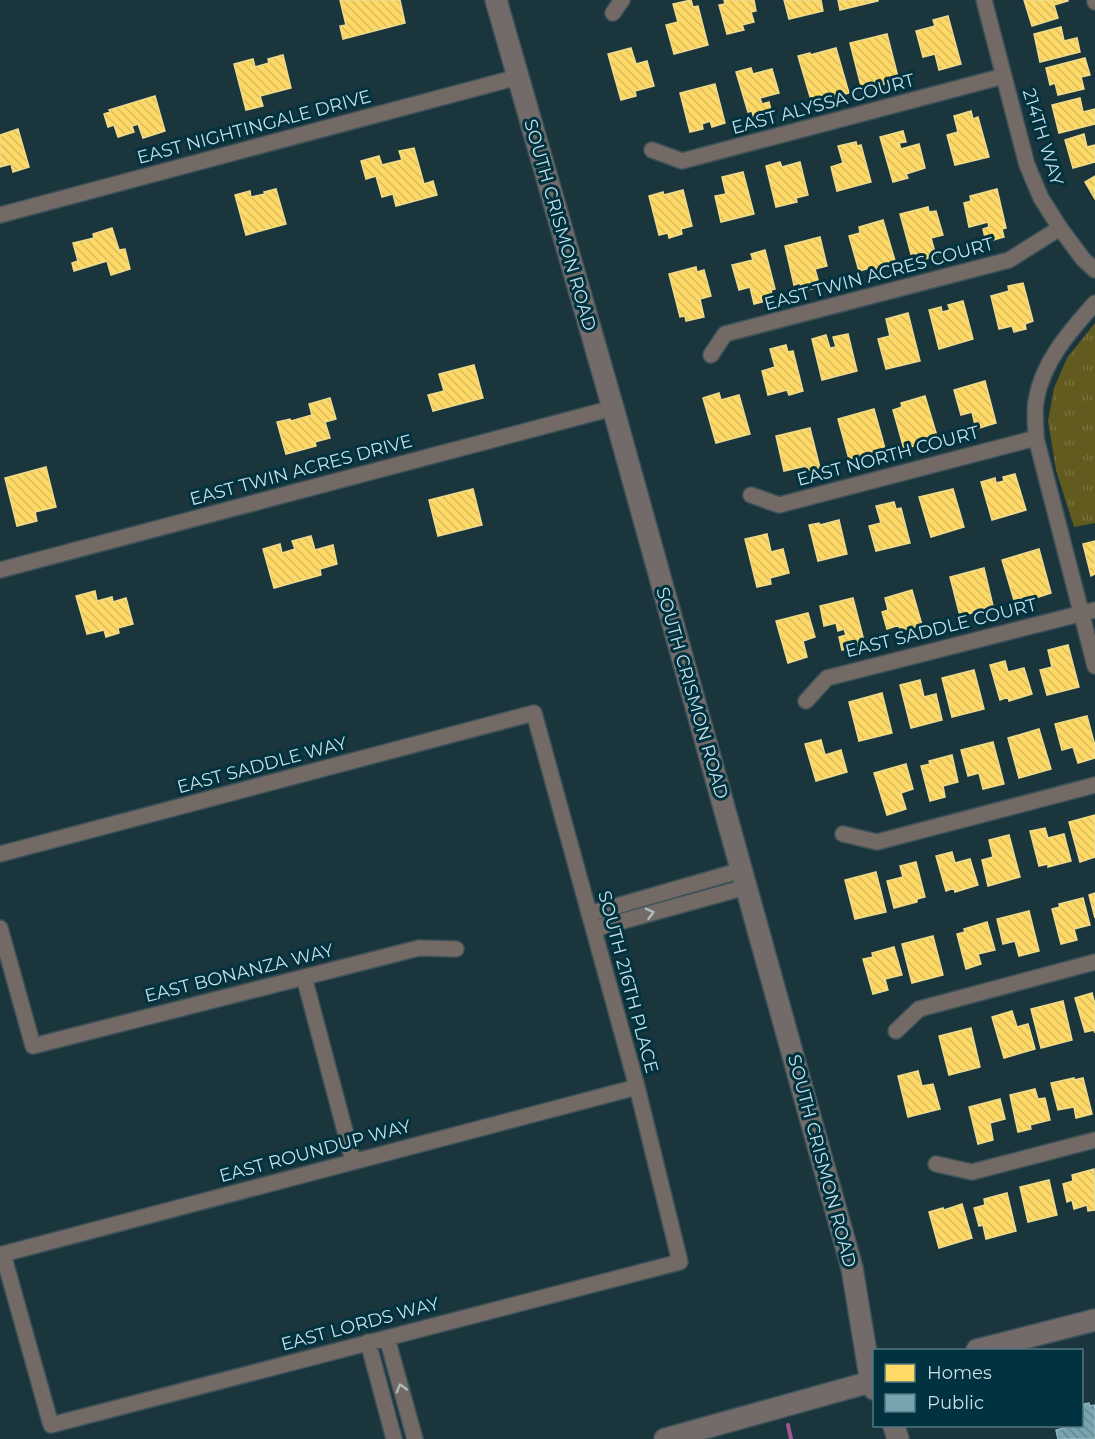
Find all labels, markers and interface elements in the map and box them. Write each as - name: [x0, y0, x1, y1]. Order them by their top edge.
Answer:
- street label: EAST ALYSSA COURT: [729, 69, 918, 139]
- street label: EAST NIGHTINGALE DRIVE: [135, 85, 373, 169]
- street label: 214TH WAY: [1018, 86, 1068, 189]
- street label: SOUTH CRISMON ROAD: [519, 116, 601, 334]
- street label: EAST TWIN ACRES COURT: [762, 233, 997, 315]
- street label: EAST NORTH COURT: [794, 421, 982, 491]
- street label: EAST TWIN ACRES DRIVE: [187, 430, 415, 510]
- street label: SOUTH CRISMON ROAD: [651, 584, 733, 802]
- street label: EAST SADDLE COURT: [843, 593, 1040, 662]
- street label: EAST SADDLE WAY: [175, 732, 350, 798]
- street label: SOUTH 216TH PLACE: [593, 888, 663, 1076]
- one-way arrow: [645, 908, 655, 921]
- street label: EAST BONANZA WAY: [142, 939, 336, 1007]
- street label: SOUTH CRISMON ROAD: [783, 1052, 861, 1270]
- street label: EAST ROUNDUP WAY: [217, 1115, 414, 1187]
- street label: EAST LORDS WAY: [278, 1292, 442, 1356]
- legend: [873, 1349, 1083, 1427]
- text: Homes: [927, 1362, 992, 1384]
- one-way arrow: [396, 1383, 408, 1394]
- text: Public: [927, 1392, 984, 1414]

